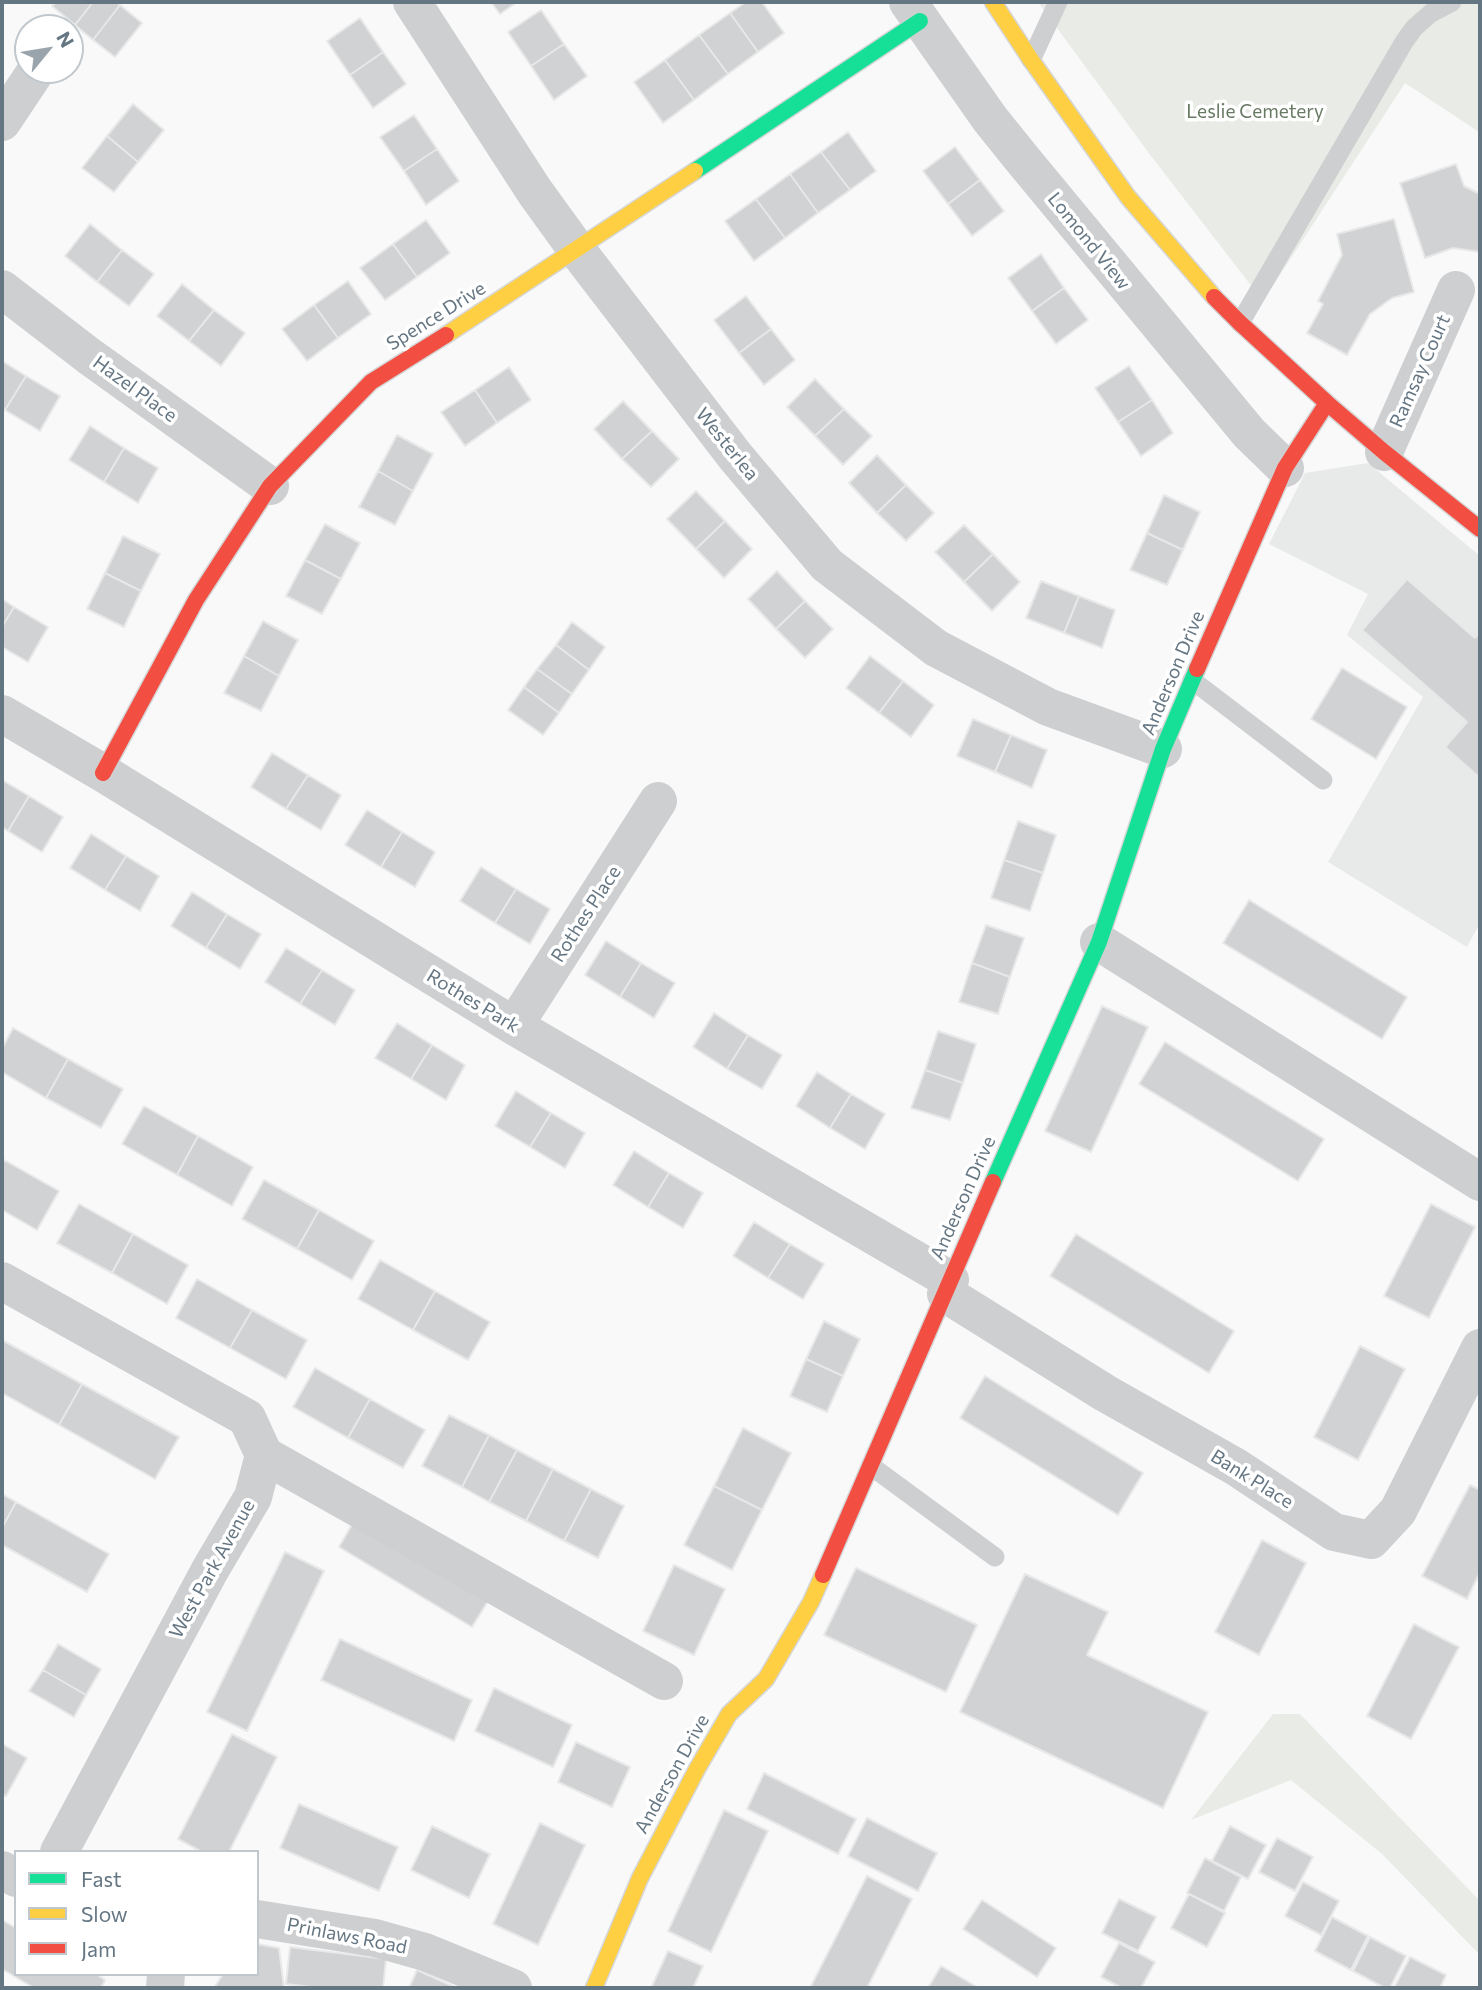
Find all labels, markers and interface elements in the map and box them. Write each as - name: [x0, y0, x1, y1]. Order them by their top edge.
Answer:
- north arrow: [14, 14, 84, 84]
- text: N: [52, 27, 79, 51]
- park label: Leslie Cemetery: [1186, 101, 1324, 123]
- street label: Lomond View: [1043, 188, 1135, 294]
- street label: Spence Drive: [382, 277, 490, 355]
- street label: Ramsay Court: [1385, 311, 1455, 431]
- street label: Hazel Place: [89, 351, 181, 427]
- street label: Westerlea: [691, 403, 763, 485]
- street label: Anderson Drive: [1137, 607, 1209, 739]
- street label: Rothes Place: [546, 861, 626, 967]
- street label: Rothes Park: [423, 964, 523, 1038]
- street label: Anderson Drive: [926, 1133, 1000, 1263]
- street label: Bank Place: [1206, 1445, 1298, 1513]
- street label: West Park Avenue: [165, 1496, 259, 1642]
- street label: Anderson Drive: [630, 1710, 714, 1838]
- legend: [14, 1850, 259, 1976]
- text: Fast: [81, 1866, 122, 1891]
- text: Slow: [81, 1901, 128, 1926]
- street label: Prinlaws Road: [285, 1913, 409, 1959]
- text: Jam: [81, 1936, 116, 1961]

